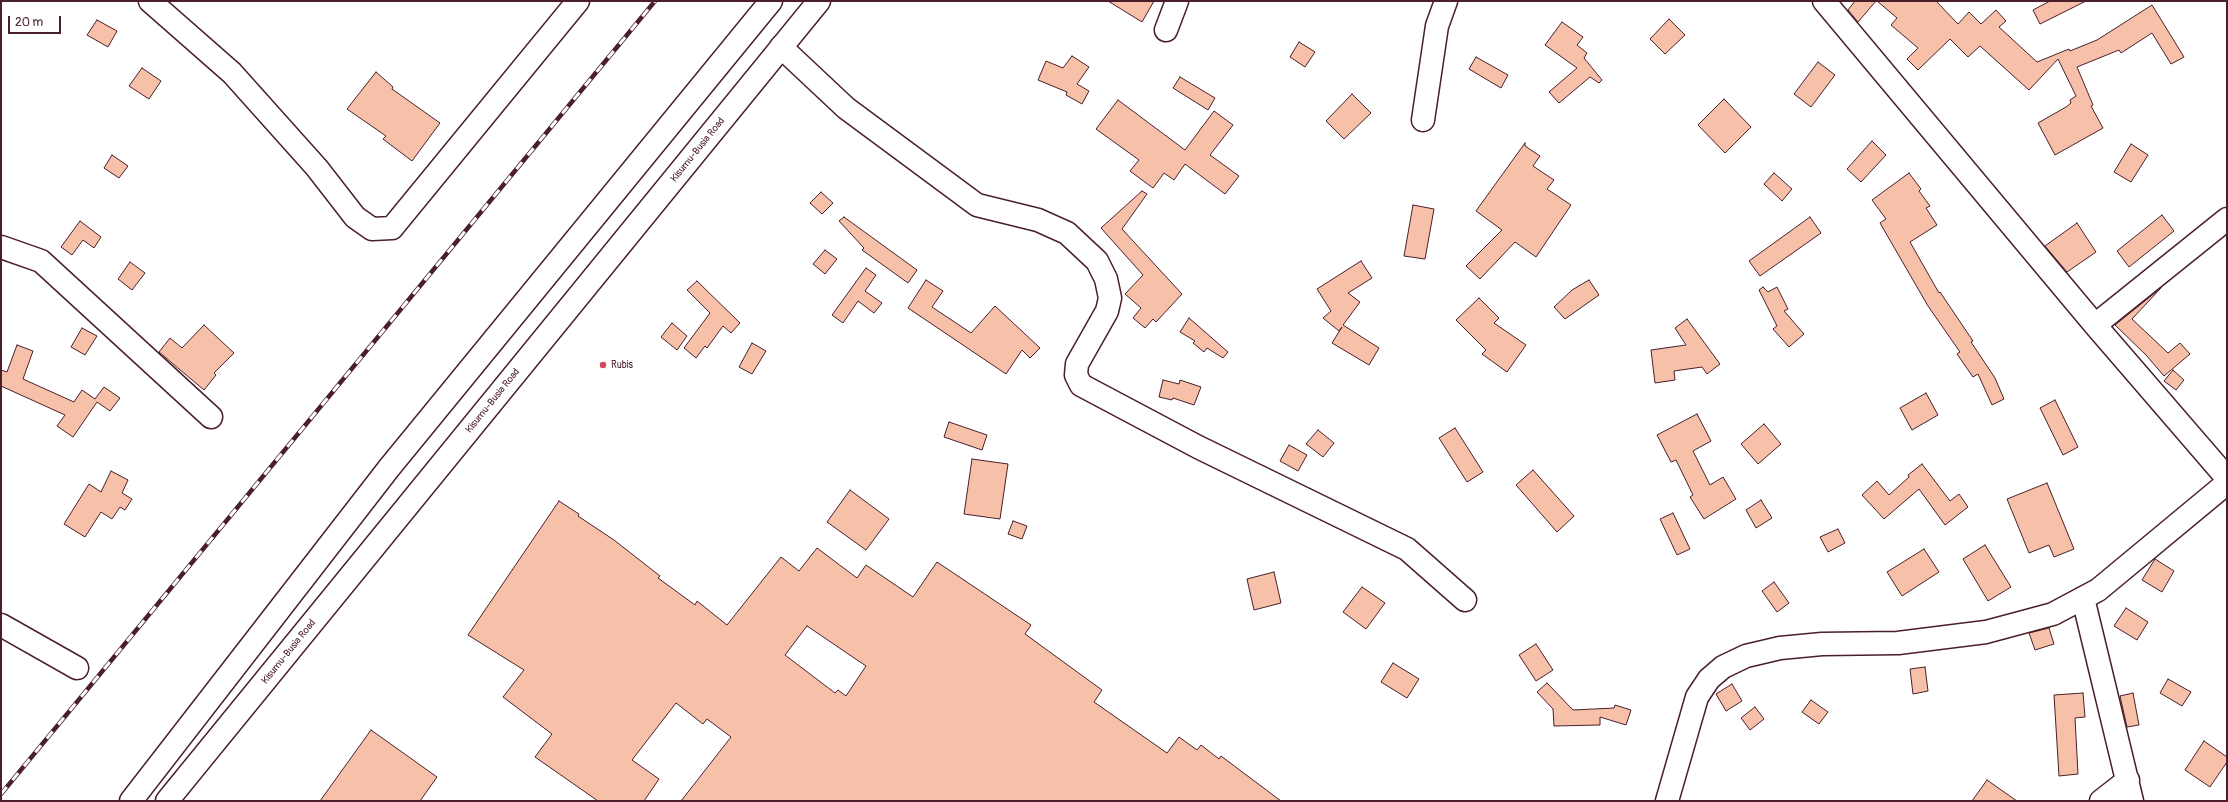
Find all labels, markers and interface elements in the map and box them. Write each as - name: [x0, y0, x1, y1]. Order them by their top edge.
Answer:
- scale bar: [10, 8, 63, 34]
- text: 20 m: [15, 15, 43, 30]
- street label: Kisumu-Busia Road: [668, 115, 728, 185]
- place label: Rubis: [611, 359, 633, 371]
- marker: Rubis: [598, 360, 608, 370]
- street label: Kisumu-Busia Road: [463, 366, 523, 436]
- street label: Kisumu-Busia Road: [259, 617, 319, 687]

